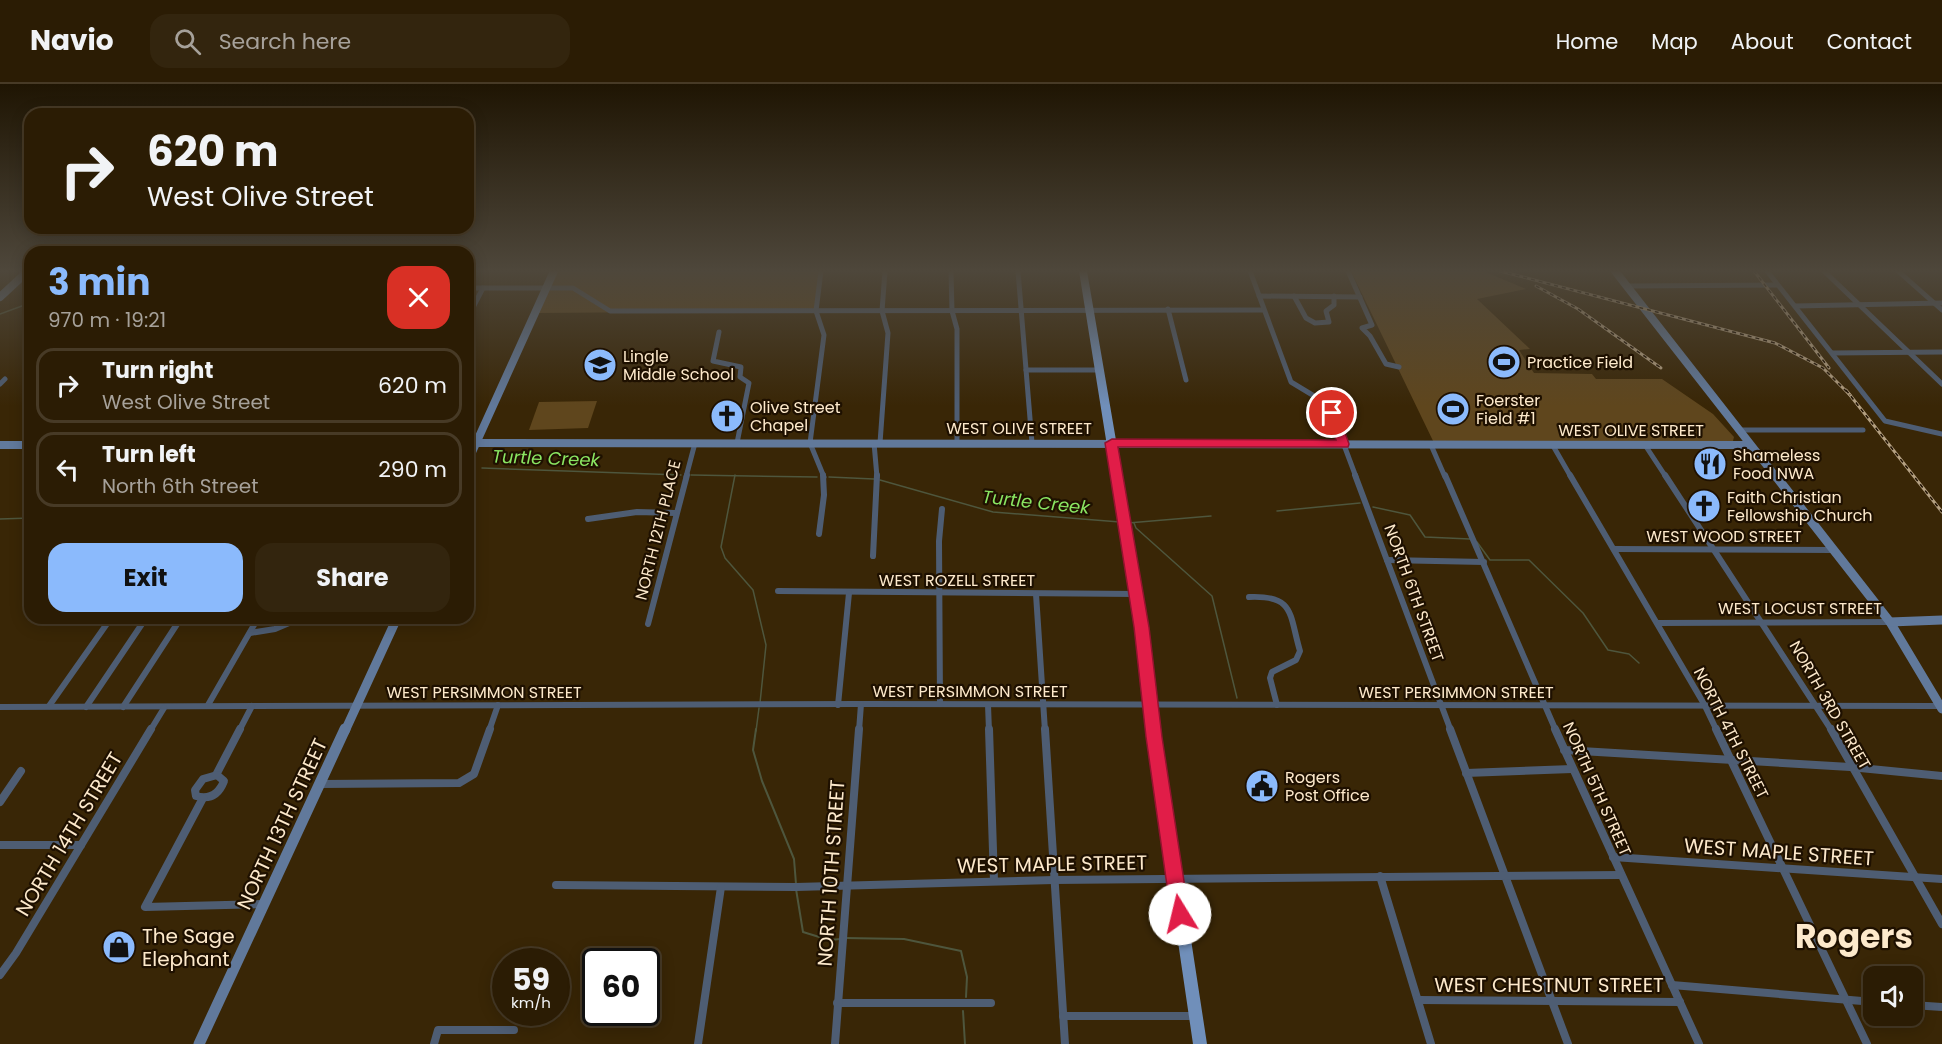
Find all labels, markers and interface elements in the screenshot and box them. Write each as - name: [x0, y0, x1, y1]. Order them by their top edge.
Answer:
- search box: [150, 14, 570, 68]
- text: Navio: [30, 21, 114, 60]
- icon: search: [171, 25, 204, 58]
- text: Search here: [219, 26, 351, 57]
- text: Home: [1556, 27, 1618, 56]
- text: Map: [1651, 27, 1698, 56]
- text: About: [1731, 27, 1794, 56]
- text: Contact: [1827, 27, 1912, 56]
- text: 620 m: [147, 122, 279, 181]
- icon: right: [48, 132, 126, 210]
- text: West Olive Street: [147, 178, 374, 215]
- text: 3 min: [48, 257, 150, 308]
- button: close: [387, 266, 450, 329]
- text: 970 m · 19:21: [48, 306, 166, 334]
- sports icon: Practice Field: [1486, 344, 1522, 380]
- place label: Lingle Middle School: [623, 345, 734, 386]
- school or university icon: Lingle Middle School: [582, 347, 618, 383]
- place label: Practice Field: [1527, 351, 1633, 374]
- text: Turn right: [102, 355, 213, 386]
- icon: right: [51, 369, 84, 402]
- text: 620 m: [378, 370, 447, 401]
- pin: [1306, 387, 1357, 438]
- text: West Olive Street: [102, 388, 270, 416]
- place label: Foerster Field #1: [1476, 389, 1540, 430]
- sports icon: Foerster Field #1: [1435, 391, 1471, 427]
- place label: Olive Street Chapel: [750, 396, 841, 437]
- icon: arrive: [1315, 396, 1348, 429]
- church icon: Olive Street Chapel: [709, 398, 745, 434]
- street label: WEST OLIVE STREET: [946, 417, 1092, 440]
- street label: WEST OLIVE STREET: [1558, 419, 1704, 442]
- text: Turn left: [102, 439, 196, 470]
- water label: Turtle Creek: [492, 444, 601, 472]
- place label: Shameless Food NWA: [1733, 444, 1820, 485]
- restaurant icon: Shameless Food NWA: [1692, 446, 1728, 482]
- icon: left: [51, 453, 84, 486]
- text: 290 m: [378, 454, 447, 485]
- street label: NORTH 12TH PLACE: [629, 458, 687, 602]
- text: North 6th Street: [102, 472, 258, 500]
- water label: Turtle Creek: [981, 484, 1092, 520]
- place label: Faith Christian Fellowship Church: [1727, 486, 1873, 527]
- church icon: Faith Christian Fellowship Church: [1686, 488, 1722, 524]
- street label: NORTH 6TH STREET: [1378, 521, 1450, 665]
- street label: WEST WOOD STREET: [1646, 525, 1802, 548]
- button: Exit: [48, 543, 243, 612]
- button: Share: [255, 543, 450, 612]
- street label: WEST ROZELL STREET: [879, 569, 1035, 592]
- street label: WEST LOCUST STREET: [1718, 597, 1882, 620]
- street label: NORTH 3RD STREET: [1784, 636, 1876, 774]
- street label: NORTH 4TH STREET: [1688, 663, 1774, 803]
- street label: WEST PERSIMMON STREET: [872, 680, 1068, 703]
- street label: WEST PERSIMMON STREET: [386, 681, 582, 704]
- street label: WEST PERSIMMON STREET: [1358, 681, 1554, 704]
- street label: NORTH 5TH STREET: [1557, 718, 1637, 860]
- street label: NORTH 13TH STREET: [230, 734, 334, 914]
- street label: NORTH 14TH STREET: [9, 747, 129, 921]
- place label: Rogers Post Office: [1285, 766, 1370, 807]
- public building icon: Rogers Post Office: [1244, 768, 1280, 804]
- street label: NORTH 10TH STREET: [811, 779, 851, 967]
- street label: WEST MAPLE STREET: [1683, 831, 1875, 873]
- street label: WEST MAPLE STREET: [957, 848, 1148, 880]
- position arrow: [1148, 882, 1212, 946]
- district label: Rogers: [1795, 913, 1913, 960]
- place label: The Sage Elephant: [142, 922, 235, 973]
- shop icon: The Sage Elephant: [101, 929, 137, 965]
- speed limit sign: 60: [582, 948, 660, 1026]
- text: 59: [512, 958, 550, 1001]
- map controls: [1863, 966, 1923, 1026]
- button: sound: [1863, 966, 1923, 1026]
- street label: WEST CHESTNUT STREET: [1434, 971, 1664, 999]
- text: km/h: [511, 992, 551, 1013]

